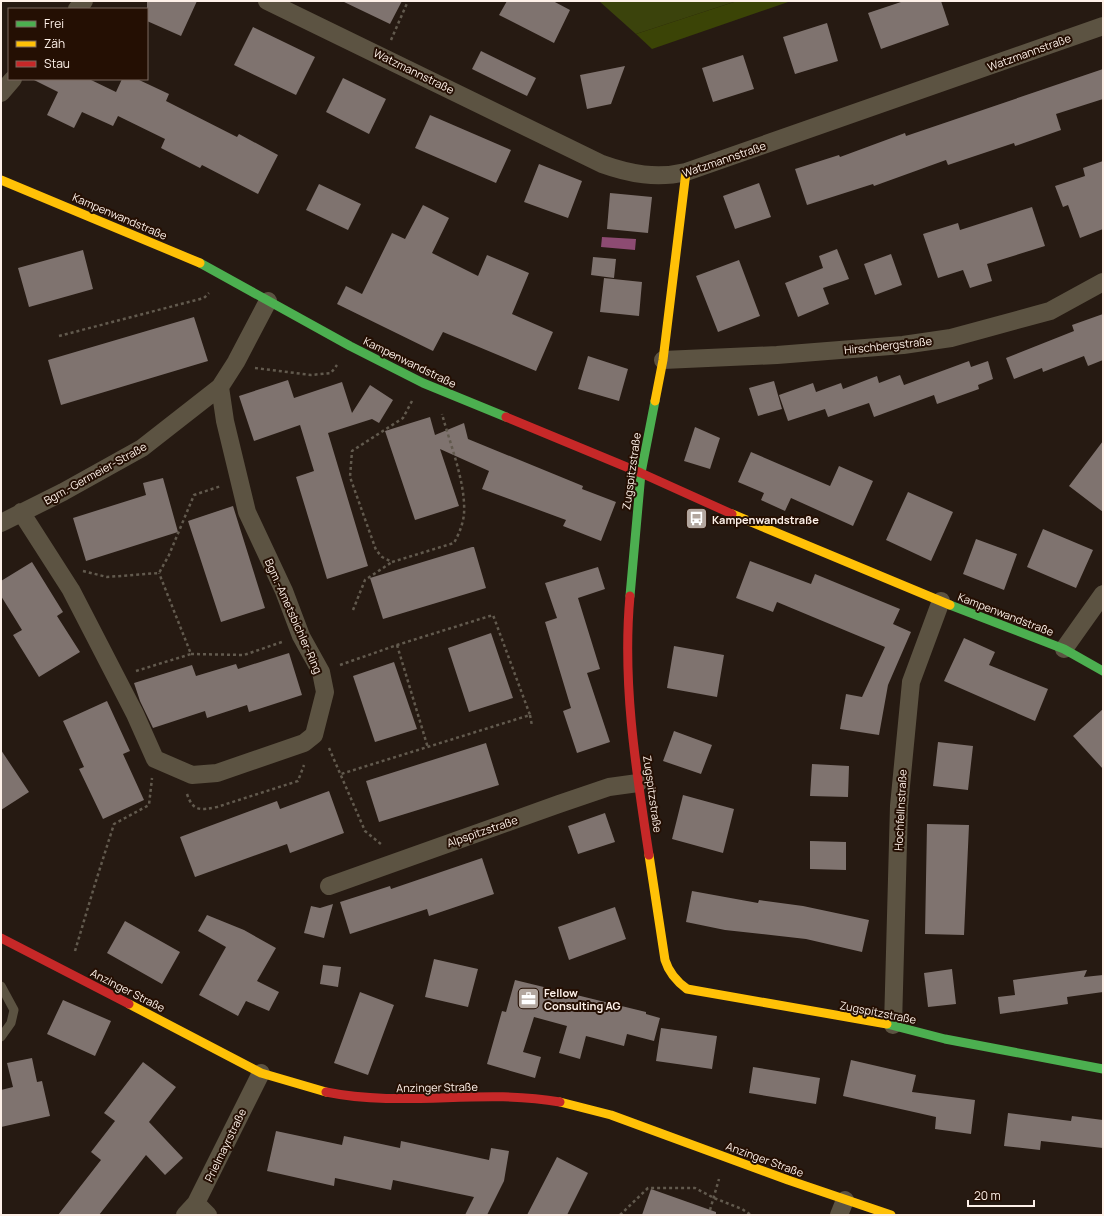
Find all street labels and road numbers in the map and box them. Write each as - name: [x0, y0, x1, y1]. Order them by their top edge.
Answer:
- street label: Watzmannstraße: [985, 30, 1073, 74]
- street label: Watzmannstraße: [371, 45, 457, 97]
- street label: Watzmannstraße: [680, 137, 768, 180]
- street label: Kampenwandstraße: [70, 189, 170, 243]
- street label: Kampenwandstraße: [361, 333, 459, 391]
- street label: Hirschbergstraße: [843, 333, 933, 357]
- street label: Zugspitzstraße: [618, 431, 644, 511]
- street label: Bgm.-Germeier-Straße: [41, 438, 150, 508]
- street label: Bgm.-Ametsbichler-Ring: [262, 556, 326, 676]
- street label: Kampenwandstraße: [956, 589, 1057, 639]
- street label: Zugspitzstraße: [640, 754, 666, 834]
- street label: Hochfellnstraße: [890, 768, 910, 851]
- street label: Alpspitzstraße: [445, 812, 520, 850]
- street label: Anzinger Straße: [88, 965, 168, 1015]
- street label: Zugspitzstraße: [838, 997, 918, 1027]
- street label: Anzinger Straße: [396, 1079, 478, 1095]
- street label: Prielmayrstraße: [201, 1105, 249, 1184]
- street label: Anzinger Straße: [724, 1138, 806, 1180]

